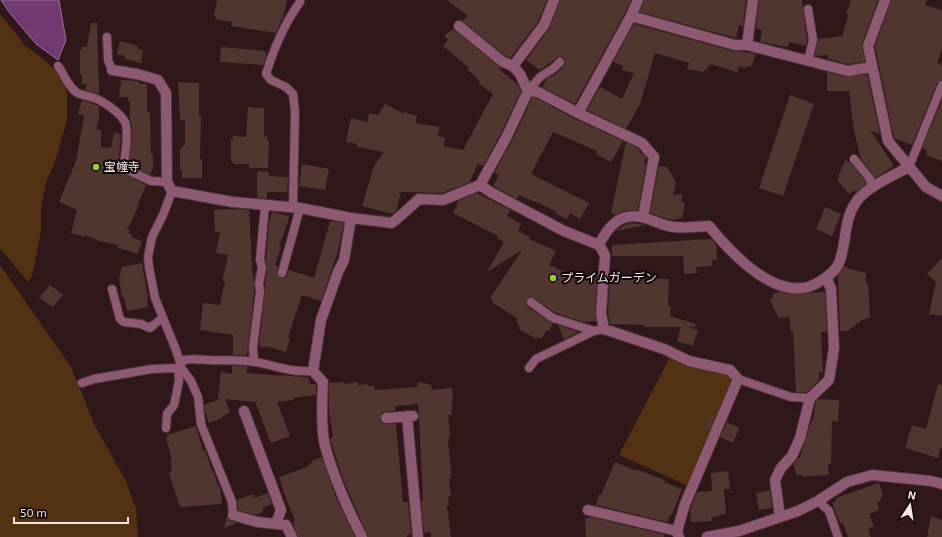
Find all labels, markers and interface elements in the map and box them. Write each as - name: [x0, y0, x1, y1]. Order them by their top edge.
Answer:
- place label: 宝幢寺: [104, 159, 140, 173]
- marker: 宝幢寺: [91, 162, 101, 172]
- place label: プライムガーデン: [561, 270, 657, 284]
- marker: プライムガーデン: [548, 273, 558, 283]
- north arrow: [890, 485, 930, 525]
- text: N: [907, 488, 917, 502]
- scale bar: [14, 499, 128, 525]
- text: 50 m: [20, 505, 47, 519]

